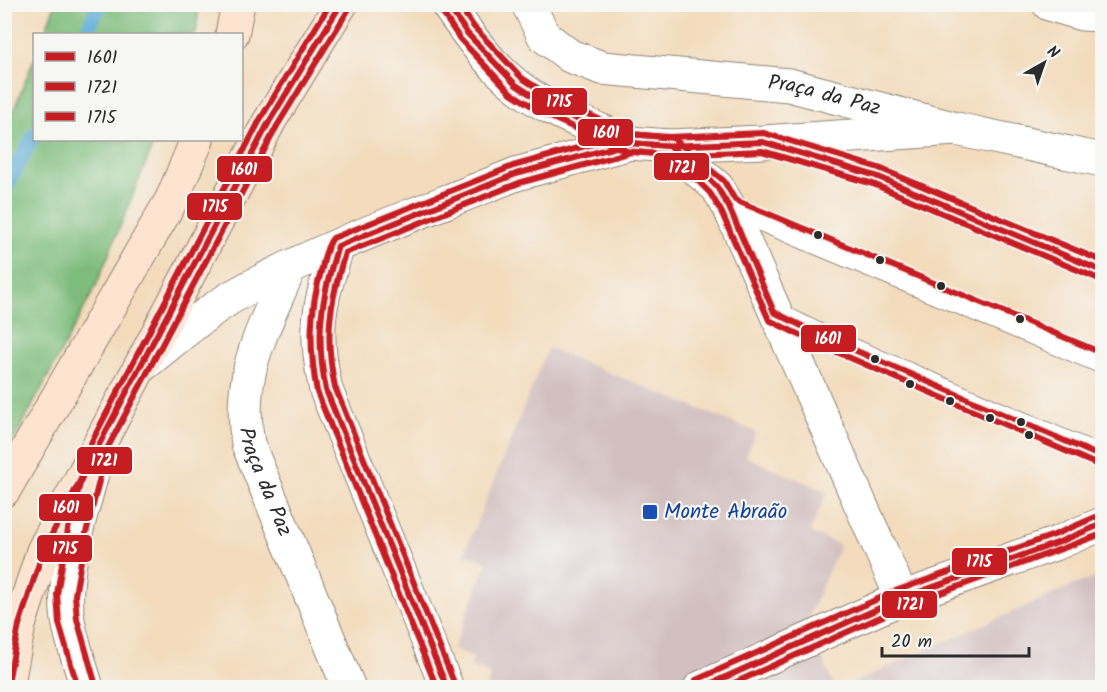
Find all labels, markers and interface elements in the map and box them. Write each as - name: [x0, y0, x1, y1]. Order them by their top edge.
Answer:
- legend: [33, 33, 243, 141]
- north arrow: [1014, 33, 1074, 93]
- text: N: [1041, 40, 1065, 65]
- text: 1601: [87, 44, 117, 73]
- street label: Praça da Paz: [766, 67, 884, 125]
- text: 1721: [87, 74, 117, 103]
- line badge: 1715: [531, 87, 588, 116]
- text: 1715: [546, 90, 574, 115]
- text: 1715: [87, 104, 118, 133]
- line badge: 1601: [577, 118, 634, 147]
- text: 1601: [593, 121, 619, 146]
- line badge: 1721: [653, 152, 710, 181]
- line badge: 1601: [216, 155, 273, 183]
- text: 1721: [669, 156, 695, 181]
- text: 1601: [231, 158, 257, 183]
- line badge: 1715: [186, 192, 243, 221]
- text: 1715: [202, 195, 230, 220]
- unlabelled marker: [812, 229, 824, 241]
- unlabelled marker: [874, 254, 886, 266]
- unlabelled marker: [935, 280, 947, 292]
- unlabelled marker: [1014, 313, 1026, 325]
- line badge: 1601: [800, 324, 857, 353]
- text: 1601: [815, 327, 841, 352]
- unlabelled marker: [869, 353, 881, 365]
- unlabelled marker: [904, 378, 916, 390]
- unlabelled marker: [944, 395, 956, 407]
- unlabelled marker: [984, 412, 996, 424]
- unlabelled marker: [1015, 416, 1027, 428]
- street label: Praça da Paz: [229, 426, 301, 541]
- unlabelled marker: [1023, 429, 1035, 441]
- line badge: 1721: [76, 446, 133, 475]
- text: 1721: [91, 449, 117, 474]
- line badge: 1601: [38, 493, 94, 522]
- text: 1601: [53, 496, 79, 521]
- place label: Monte Abraão: [664, 496, 787, 529]
- marker: Monte Abraão: [641, 503, 659, 521]
- line badge: 1715: [36, 534, 93, 563]
- text: 1715: [52, 537, 80, 562]
- line badge: 1715: [951, 547, 1008, 576]
- text: 1715: [966, 550, 994, 575]
- line badge: 1721: [881, 590, 938, 619]
- text: 1721: [897, 593, 923, 618]
- scale bar: [882, 620, 1029, 658]
- text: 20 m: [891, 628, 932, 657]

